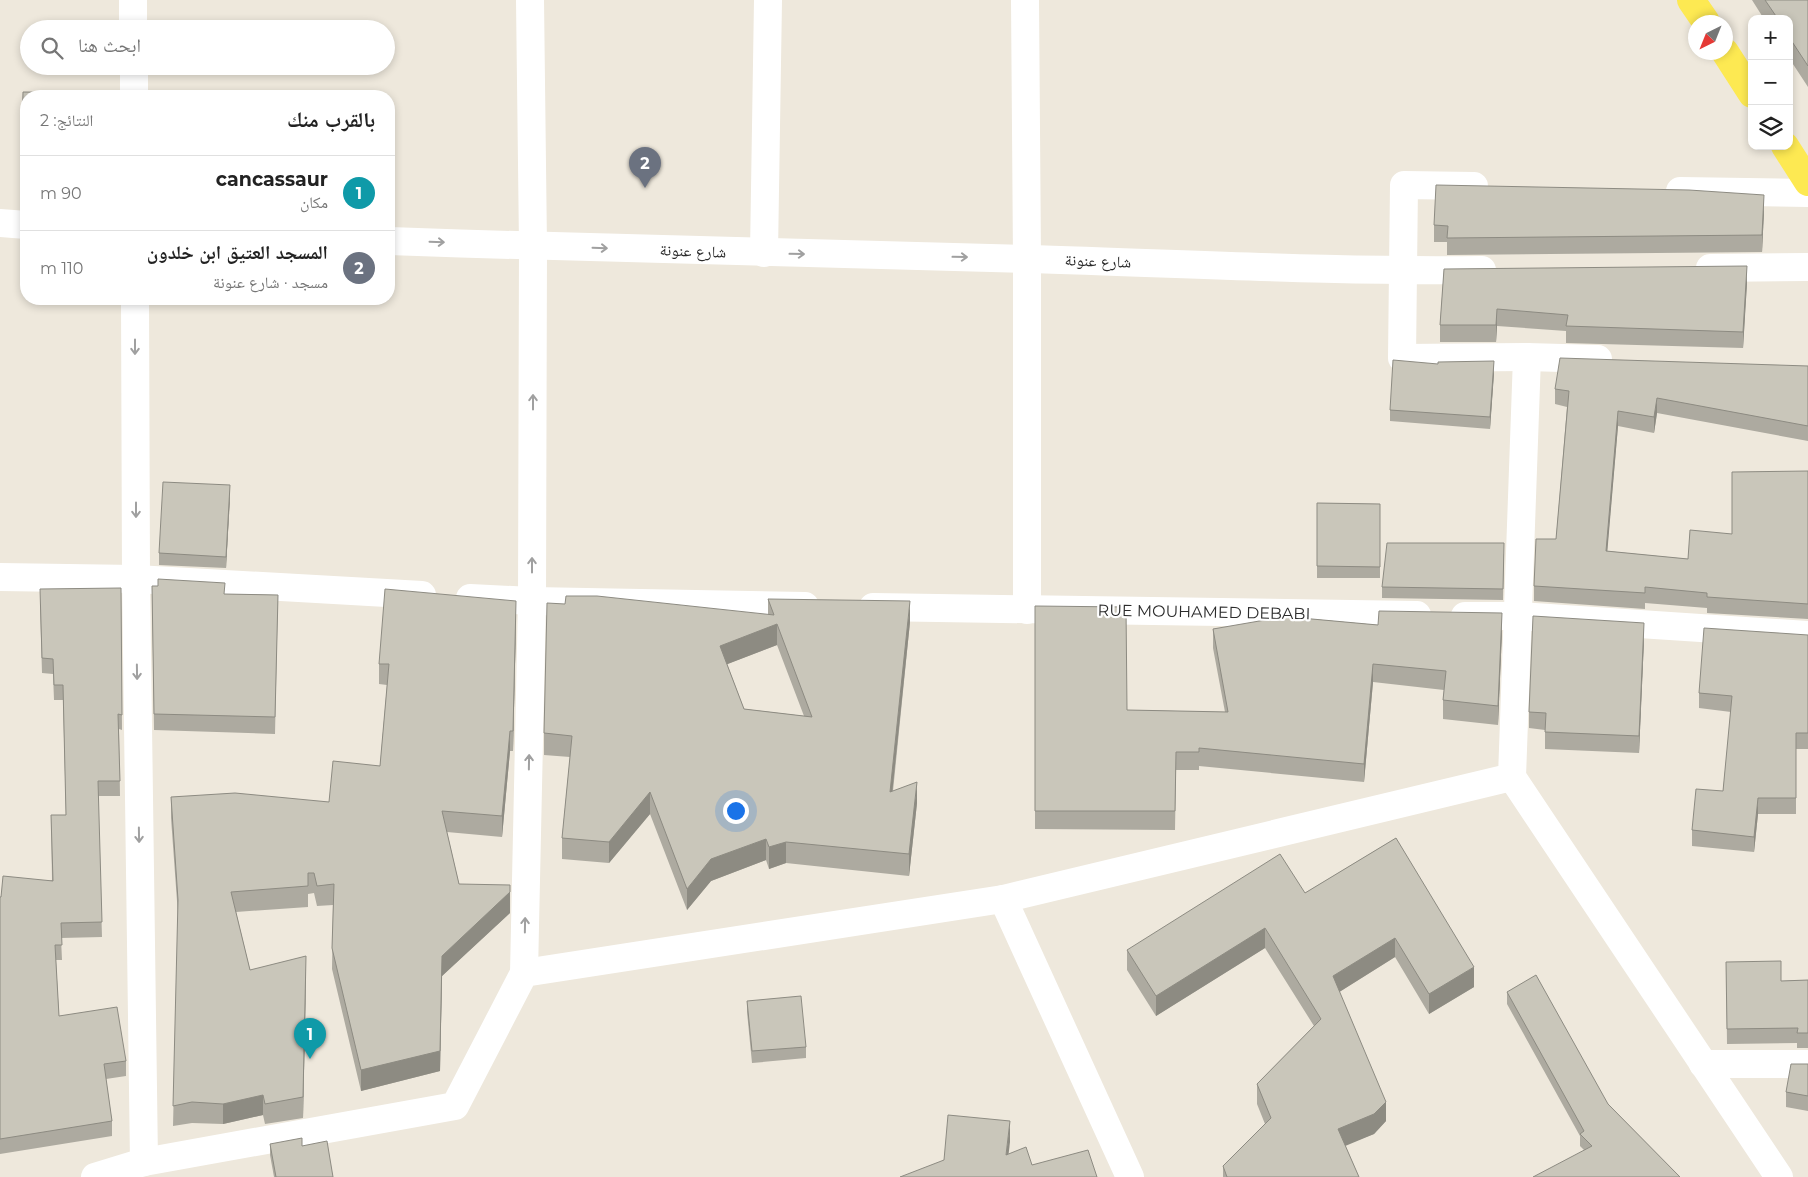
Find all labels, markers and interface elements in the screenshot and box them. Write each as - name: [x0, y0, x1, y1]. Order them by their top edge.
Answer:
- north arrow: [1688, 15, 1733, 60]
- map controls: [1748, 15, 1793, 150]
- button: +: [1748, 15, 1793, 60]
- search box: [20, 20, 395, 75]
- icon: search: [38, 34, 66, 62]
- text: ابحث هنا: [78, 34, 141, 57]
- button: −: [1748, 60, 1793, 105]
- button: layers: [1748, 105, 1793, 150]
- text: بالقرب منك: [287, 107, 375, 132]
- text: النتائج: 2: [40, 111, 93, 130]
- pin: 2: [629, 147, 661, 188]
- text: cancassaur: [216, 168, 328, 191]
- text: 90 m: [40, 184, 82, 203]
- text: 1: [356, 184, 362, 203]
- text: مكان: [300, 193, 328, 212]
- one-way arrow: [429, 238, 445, 247]
- street label: شارع عنونة: [659, 240, 727, 263]
- text: المسجد العتيق ابن خلدون: [147, 241, 328, 264]
- one-way arrow: [592, 243, 608, 253]
- one-way arrow: [789, 249, 805, 258]
- street label: شارع عنونة: [1064, 250, 1132, 273]
- one-way arrow: [951, 253, 967, 262]
- text: 110 m: [40, 259, 83, 278]
- text: 2: [354, 259, 364, 278]
- text: مسجد · شارع عنونة: [213, 273, 328, 292]
- one-way arrow: [130, 339, 140, 355]
- one-way arrow: [528, 394, 538, 410]
- one-way arrow: [131, 502, 141, 518]
- one-way arrow: [527, 557, 537, 573]
- street label: RUE MOUHAMED DEBABI: [1098, 601, 1310, 623]
- one-way arrow: [132, 664, 142, 680]
- one-way arrow: [524, 754, 534, 770]
- your location: [723, 798, 749, 824]
- one-way arrow: [134, 826, 144, 843]
- one-way arrow: [520, 917, 530, 933]
- pin: 1: [294, 1018, 326, 1059]

